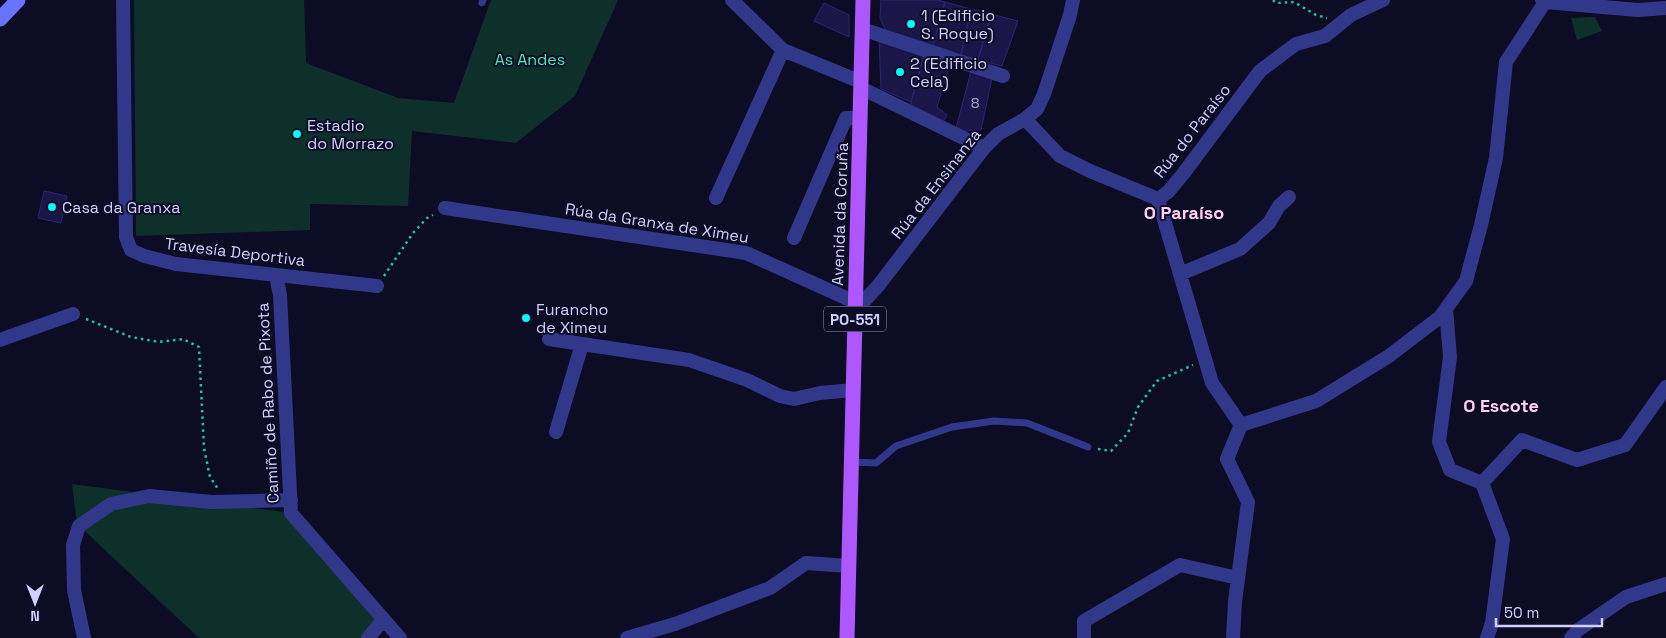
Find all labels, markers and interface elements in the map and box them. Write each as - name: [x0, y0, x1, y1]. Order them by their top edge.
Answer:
- place label: 1 (Edificio S. Roque): [921, 5, 995, 44]
- marker: 1 (Edificio S. Roque): [905, 18, 917, 30]
- park label: As Andes: [495, 49, 565, 70]
- place label: 2 (Edificio Cela): [910, 53, 987, 92]
- marker: 2 (Edificio Cela): [894, 66, 906, 78]
- street label: Rúa do Paraíso: [1149, 80, 1235, 182]
- house number: 8: [971, 94, 980, 112]
- place label: Estadio do Morrazo: [307, 115, 394, 154]
- street label: Rúa da Ensinanza: [886, 125, 986, 243]
- marker: Estadio do Morrazo: [291, 128, 303, 140]
- street label: Avenida da Coruña: [827, 142, 853, 286]
- place label: Casa da Granxa: [62, 197, 181, 218]
- street label: Rúa da Granxa de Ximeu: [564, 198, 750, 248]
- marker: Casa da Granxa: [46, 201, 58, 213]
- district label: O Paraíso: [1144, 201, 1224, 224]
- street label: Travesía Deportiva: [164, 233, 306, 271]
- place label: Furancho de Ximeu: [536, 299, 608, 338]
- street label: Camiño de Rabo de Pixota: [252, 302, 284, 504]
- road number: PO-551: [824, 306, 886, 332]
- marker: Furancho de Ximeu: [520, 312, 532, 324]
- district label: O Escote: [1463, 394, 1539, 417]
- north arrow: [10, 578, 60, 628]
- scale bar: [1496, 596, 1602, 628]
- text: 50 m: [1504, 603, 1539, 622]
- text: N: [30, 607, 40, 625]

